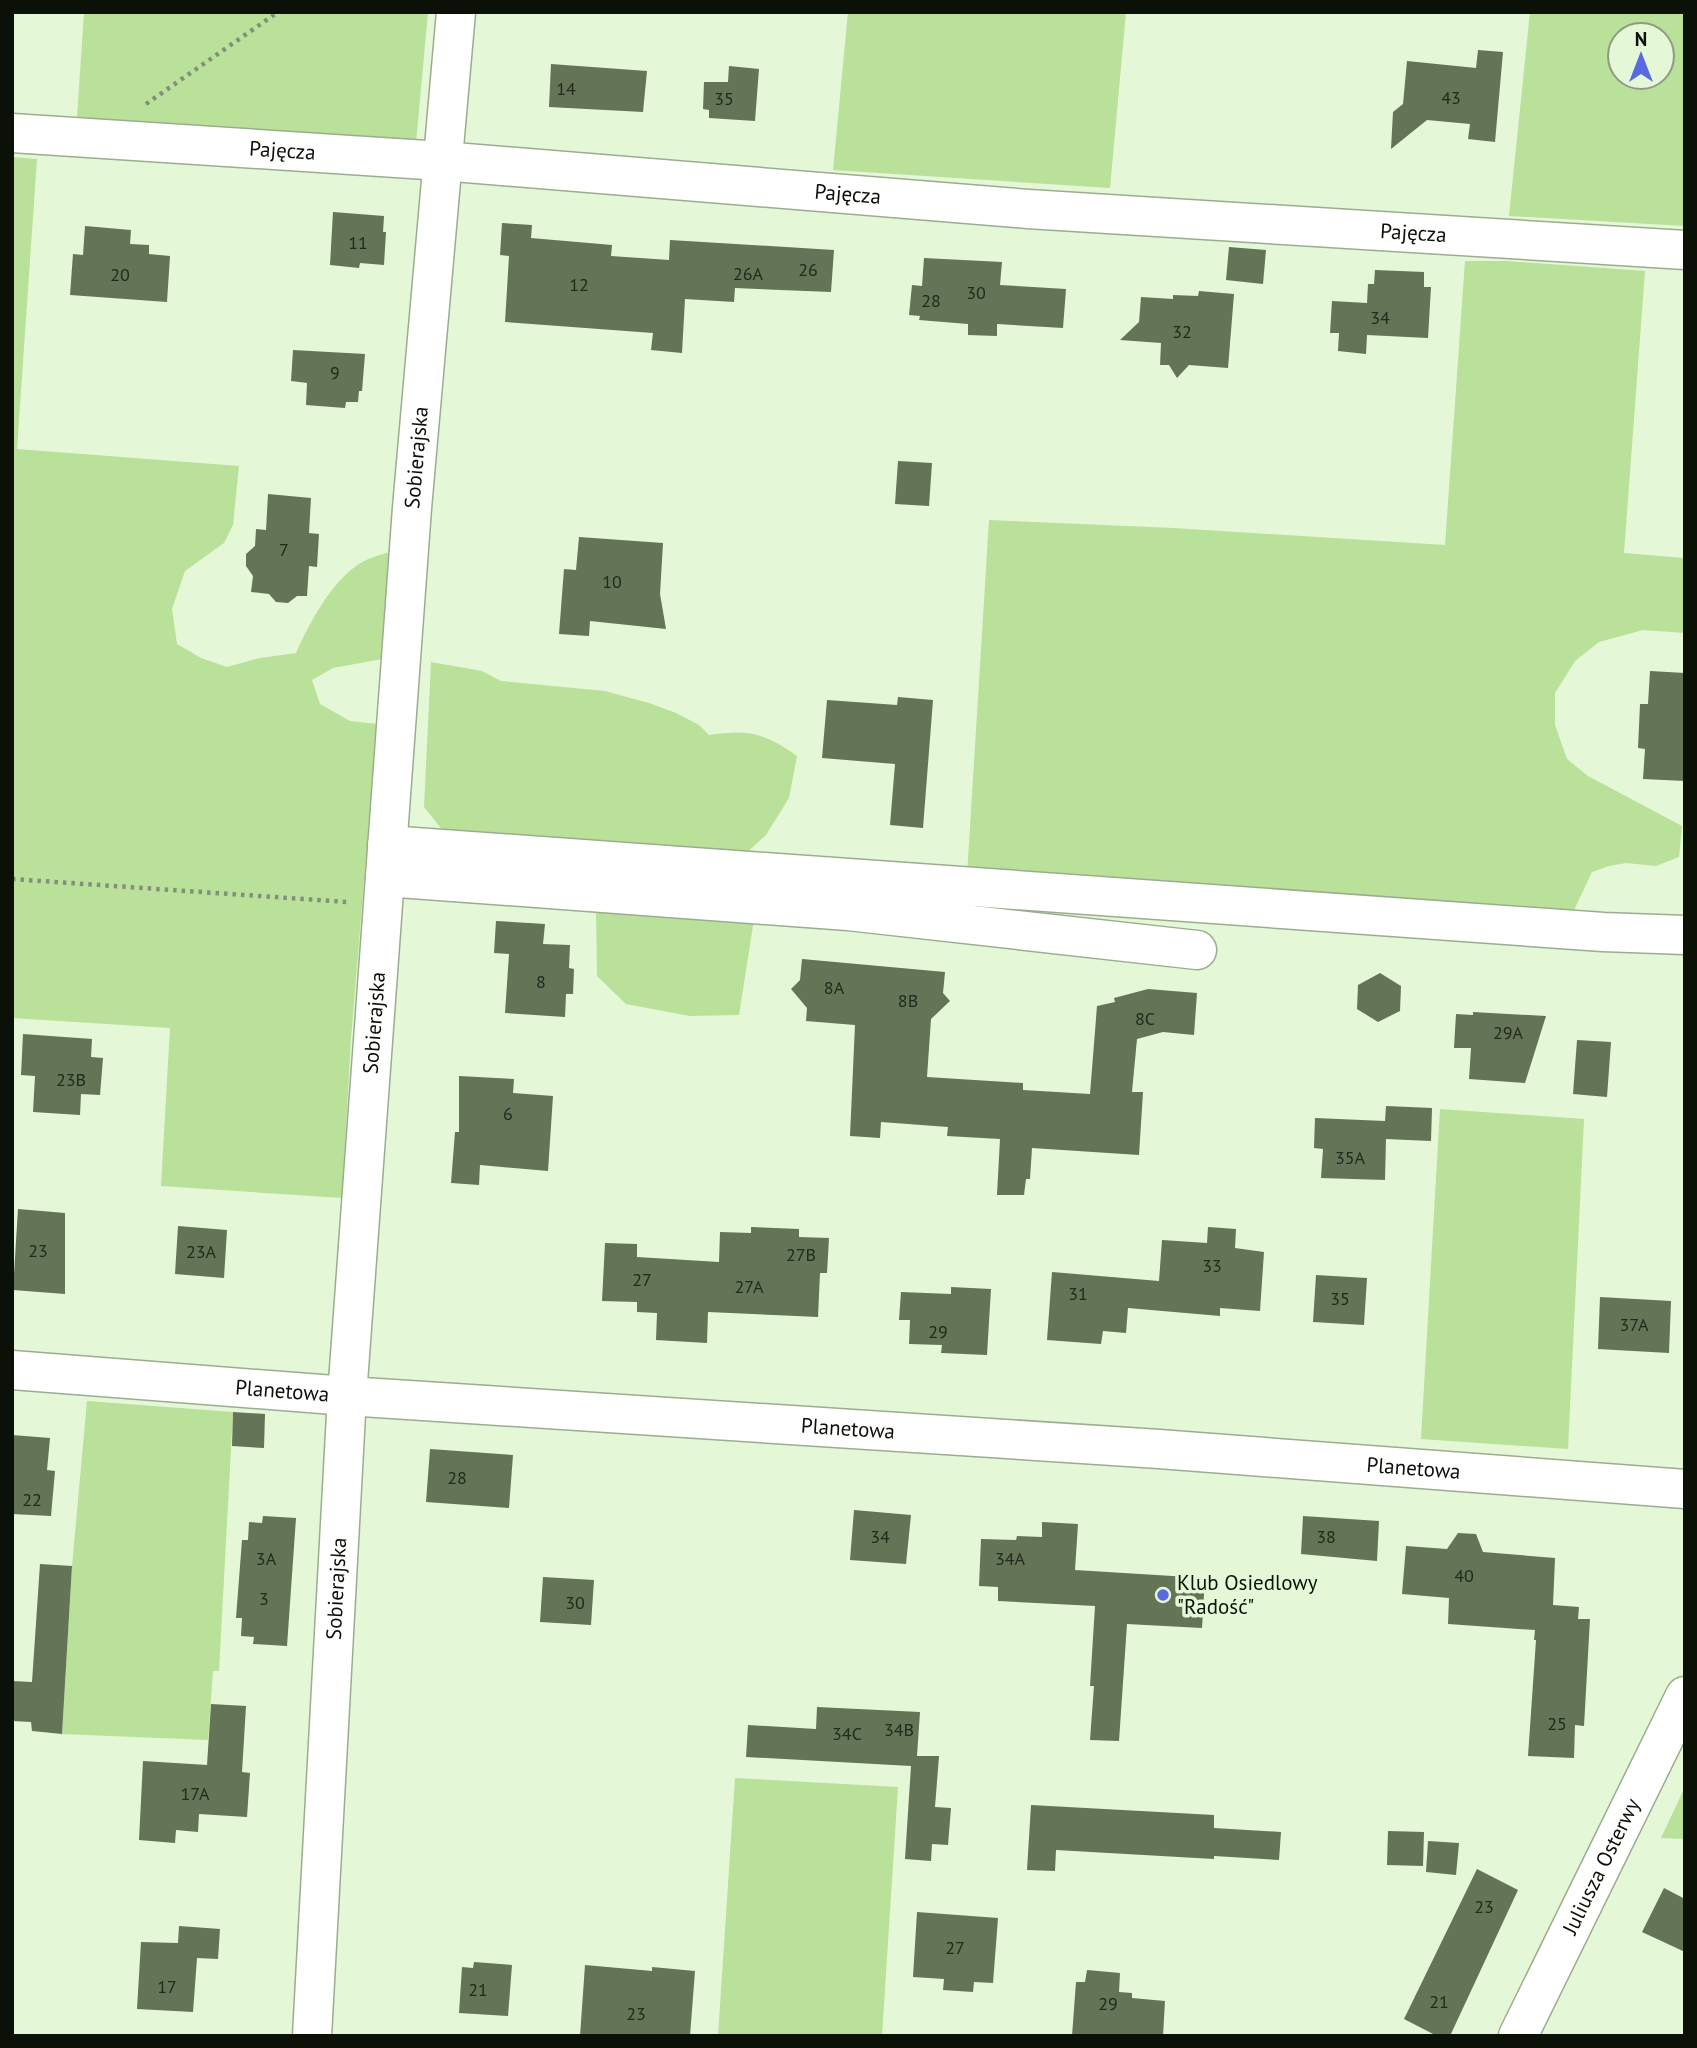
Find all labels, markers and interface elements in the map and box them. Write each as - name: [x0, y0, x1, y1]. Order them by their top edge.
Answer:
- north arrow: [1606, 21, 1676, 91]
- text: N: [1635, 27, 1647, 51]
- house number: 14: [556, 77, 576, 100]
- house number: 43: [1441, 86, 1461, 109]
- house number: 35: [714, 87, 734, 110]
- street label: Pajęcza: [248, 134, 316, 166]
- street label: Pajęcza: [814, 178, 882, 210]
- street label: Pajęcza: [1379, 217, 1447, 248]
- house number: 11: [348, 231, 368, 254]
- house number: 26: [798, 258, 818, 281]
- house number: 26A: [733, 262, 764, 285]
- house number: 20: [110, 263, 130, 286]
- house number: 12: [569, 273, 589, 296]
- house number: 30: [966, 281, 986, 304]
- house number: 28: [921, 289, 941, 312]
- house number: 34: [1370, 306, 1390, 329]
- house number: 32: [1172, 320, 1192, 343]
- house number: 9: [330, 361, 340, 384]
- street label: Sobierajska: [398, 405, 434, 510]
- house number: 7: [279, 538, 289, 561]
- house number: 10: [602, 570, 622, 593]
- house number: 8: [536, 970, 546, 993]
- street label: Sobierajska: [357, 971, 391, 1075]
- house number: 8A: [824, 976, 845, 999]
- house number: 8B: [898, 989, 918, 1012]
- house number: 8C: [1135, 1007, 1155, 1030]
- house number: 29A: [1493, 1021, 1524, 1044]
- house number: 23B: [56, 1068, 86, 1091]
- house number: 6: [503, 1102, 513, 1125]
- house number: 35A: [1335, 1146, 1366, 1169]
- house number: 23: [28, 1239, 48, 1262]
- house number: 23A: [186, 1240, 217, 1263]
- house number: 27B: [786, 1243, 816, 1266]
- house number: 33: [1202, 1254, 1222, 1277]
- house number: 27: [632, 1268, 652, 1291]
- house number: 27A: [734, 1275, 764, 1298]
- house number: 31: [1068, 1282, 1088, 1305]
- house number: 35: [1330, 1287, 1350, 1310]
- house number: 37A: [1619, 1313, 1649, 1336]
- house number: 29: [928, 1320, 948, 1343]
- street label: Planetowa: [234, 1373, 330, 1408]
- street label: Planetowa: [800, 1412, 896, 1445]
- street label: Planetowa: [1366, 1451, 1462, 1485]
- house number: 28: [447, 1466, 467, 1489]
- house number: 22: [22, 1488, 42, 1511]
- house number: 34: [870, 1525, 890, 1548]
- house number: 38: [1316, 1525, 1336, 1548]
- street label: Sobierajska: [320, 1537, 352, 1641]
- house number: 3A: [256, 1547, 277, 1570]
- house number: 34A: [995, 1547, 1026, 1570]
- house number: 40: [1454, 1564, 1474, 1587]
- place label: Klub Osiedlowy "Radość": [1177, 1569, 1318, 1620]
- house number: 3: [259, 1587, 269, 1610]
- marker: Klub Osiedlowy "Radość": [1155, 1587, 1171, 1603]
- house number: 30: [565, 1591, 585, 1614]
- house number: 25: [1547, 1712, 1567, 1735]
- house number: 34B: [884, 1718, 914, 1741]
- house number: 34C: [832, 1722, 862, 1745]
- house number: 17A: [180, 1782, 210, 1805]
- street label: Juliusza Osterwy: [1556, 1794, 1646, 1939]
- house number: 23: [1474, 1895, 1494, 1918]
- house number: 27: [945, 1936, 965, 1959]
- house number: 17: [157, 1975, 177, 1998]
- house number: 21: [468, 1978, 488, 2001]
- house number: 21: [1429, 1990, 1449, 2013]
- house number: 29: [1098, 1992, 1118, 2015]
- house number: 23: [626, 2002, 646, 2025]

